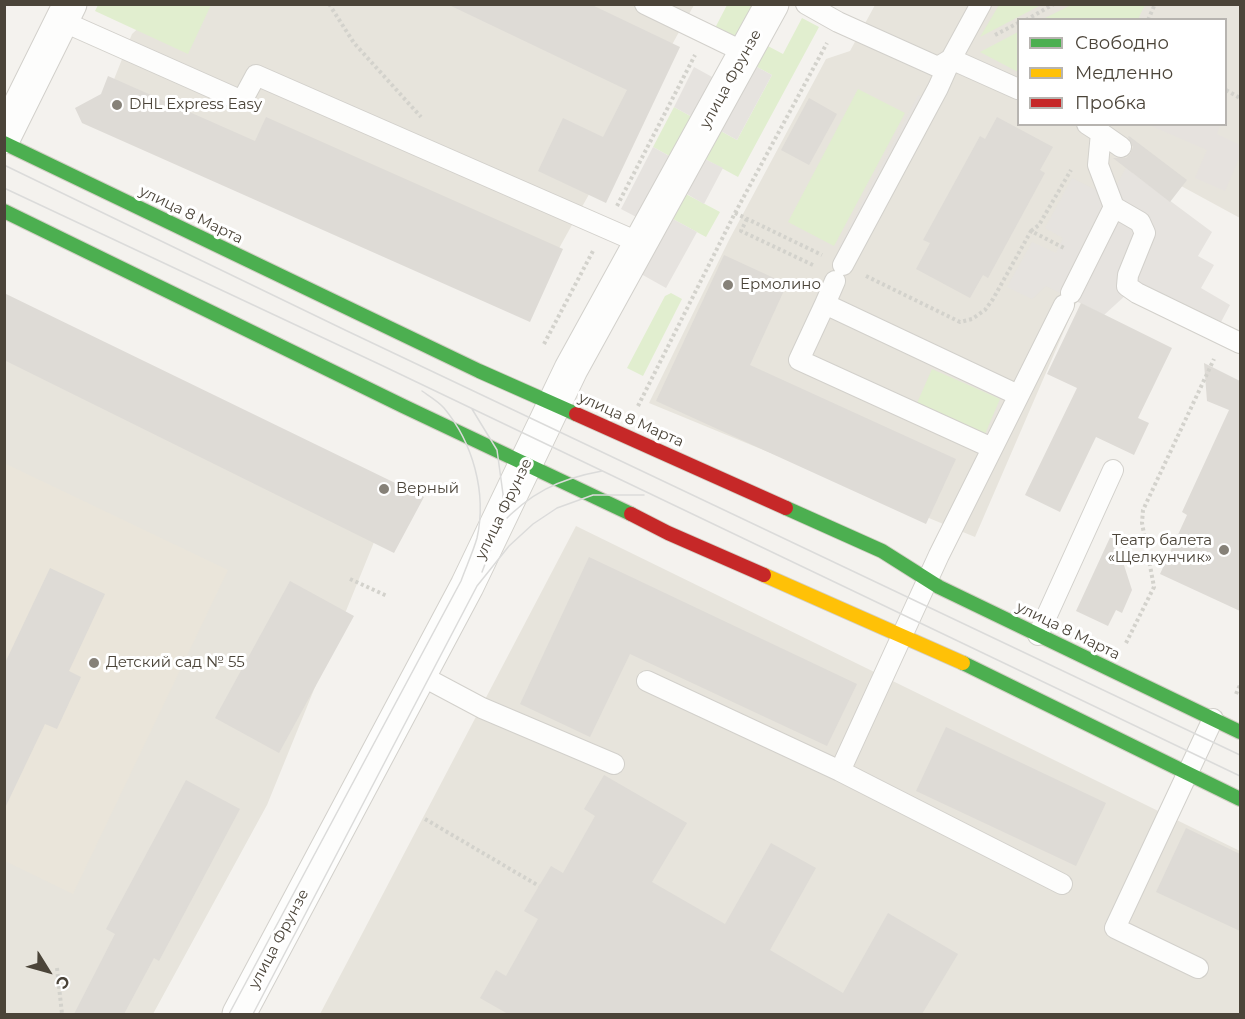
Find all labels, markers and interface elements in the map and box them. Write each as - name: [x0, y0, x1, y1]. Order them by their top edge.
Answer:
- legend: [1017, 18, 1227, 126]
- street label: улица Фрунзе: [696, 26, 766, 132]
- text: Свободно: [1075, 32, 1169, 54]
- text: Медленно: [1075, 62, 1173, 84]
- text: Пробка: [1075, 92, 1146, 114]
- place label: DHL Express Easy: [129, 96, 262, 114]
- marker: DHL Express Easy: [110, 98, 124, 112]
- street label: улица 8 Марта: [136, 182, 246, 248]
- place label: Ермолино: [740, 276, 821, 294]
- marker: Ермолино: [721, 278, 735, 292]
- street label: улица 8 Марта: [576, 389, 686, 451]
- street label: улица Фрунзе: [472, 455, 536, 563]
- place label: Верный: [396, 480, 459, 498]
- marker: Верный: [377, 482, 391, 496]
- place label: Театр балета «Щелкунчик»: [1108, 532, 1212, 567]
- marker: Театр балета «Щелкунчик»: [1217, 543, 1231, 557]
- street label: улица 8 Марта: [1013, 598, 1123, 664]
- place label: Детский сад № 55: [106, 654, 245, 672]
- marker: Детский сад № 55: [87, 656, 101, 670]
- street label: улица Фрунзе: [245, 886, 313, 992]
- north arrow: [18, 941, 78, 1001]
- text: С: [52, 972, 74, 992]

